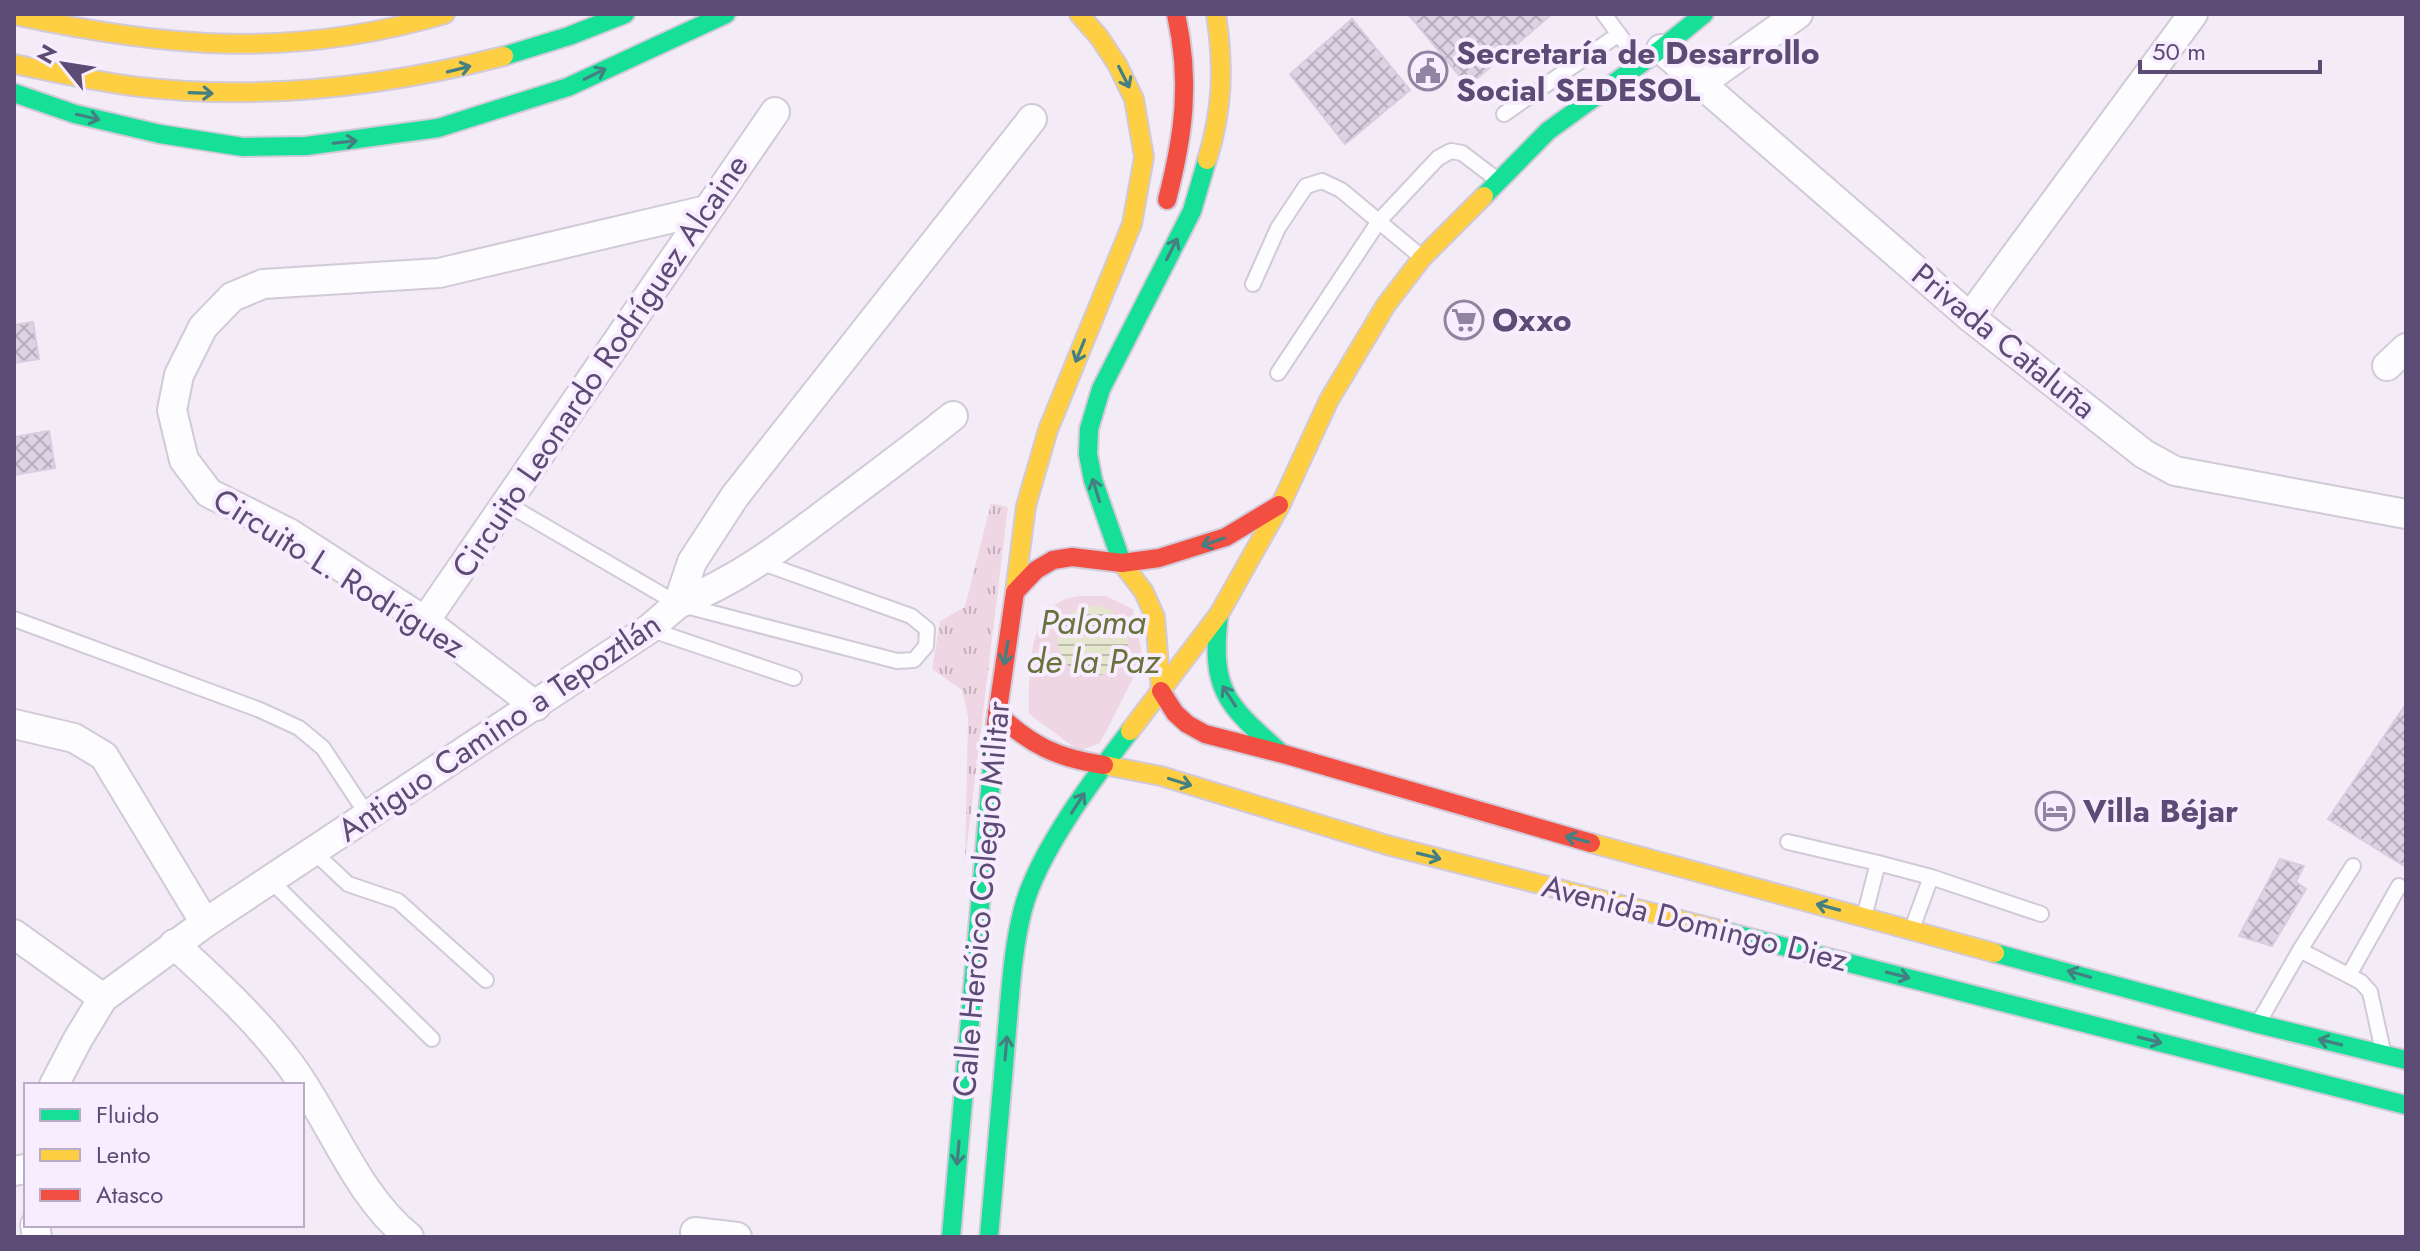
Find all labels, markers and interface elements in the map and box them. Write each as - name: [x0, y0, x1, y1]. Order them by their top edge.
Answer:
- north arrow: [24, 24, 104, 104]
- scale bar: [2140, 24, 2320, 74]
- place label: Secretaría de Desarrollo Social SEDESOL: [1456, 30, 1820, 113]
- text: 50 m: [2152, 34, 2206, 69]
- text: N: [28, 38, 65, 70]
- public building icon: Secretaría de Desarrollo Social SEDESOL: [1407, 50, 1449, 92]
- one-way arrow: [446, 60, 472, 75]
- one-way arrow: [1116, 65, 1132, 89]
- one-way arrow: [582, 66, 606, 81]
- one-way arrow: [187, 86, 214, 101]
- one-way arrow: [75, 110, 101, 125]
- one-way arrow: [331, 134, 358, 149]
- street label: Circuito Leonardo Rodríguez Alcaine: [441, 145, 759, 587]
- one-way arrow: [1164, 238, 1180, 262]
- street label: Privada Cataluña: [1902, 252, 2106, 430]
- place label: Oxxo: [1492, 297, 1572, 343]
- supermarket icon: Oxxo: [1443, 299, 1485, 341]
- one-way arrow: [1071, 338, 1086, 363]
- street label: Circuito L. Rodríguez: [204, 477, 474, 669]
- one-way arrow: [1088, 477, 1103, 503]
- one-way arrow: [1201, 535, 1226, 550]
- water label: Paloma de la Paz: [1026, 598, 1162, 686]
- street label: Antiguo Camino a Tepoztlán: [328, 601, 670, 853]
- one-way arrow: [998, 639, 1013, 665]
- one-way arrow: [1220, 685, 1236, 708]
- street label: Calle Heróico Colegio Militar: [941, 699, 1021, 1099]
- one-way arrow: [1167, 776, 1192, 790]
- place label: Villa Béjar: [2082, 788, 2238, 834]
- hotel icon: Villa Béjar: [2034, 790, 2076, 832]
- one-way arrow: [1070, 792, 1086, 814]
- one-way arrow: [1564, 831, 1590, 846]
- one-way arrow: [1416, 849, 1442, 864]
- street label: Avenida Domingo Diez: [1537, 863, 1853, 983]
- one-way arrow: [1815, 899, 1841, 914]
- one-way arrow: [2067, 966, 2093, 981]
- one-way arrow: [1885, 969, 1911, 984]
- one-way arrow: [2137, 1033, 2163, 1048]
- one-way arrow: [2318, 1034, 2344, 1049]
- one-way arrow: [998, 1035, 1013, 1062]
- legend: [24, 1083, 304, 1227]
- text: Fluido: [96, 1097, 159, 1132]
- text: Lento: [96, 1137, 151, 1172]
- one-way arrow: [950, 1139, 965, 1166]
- text: Atasco: [96, 1177, 163, 1212]

